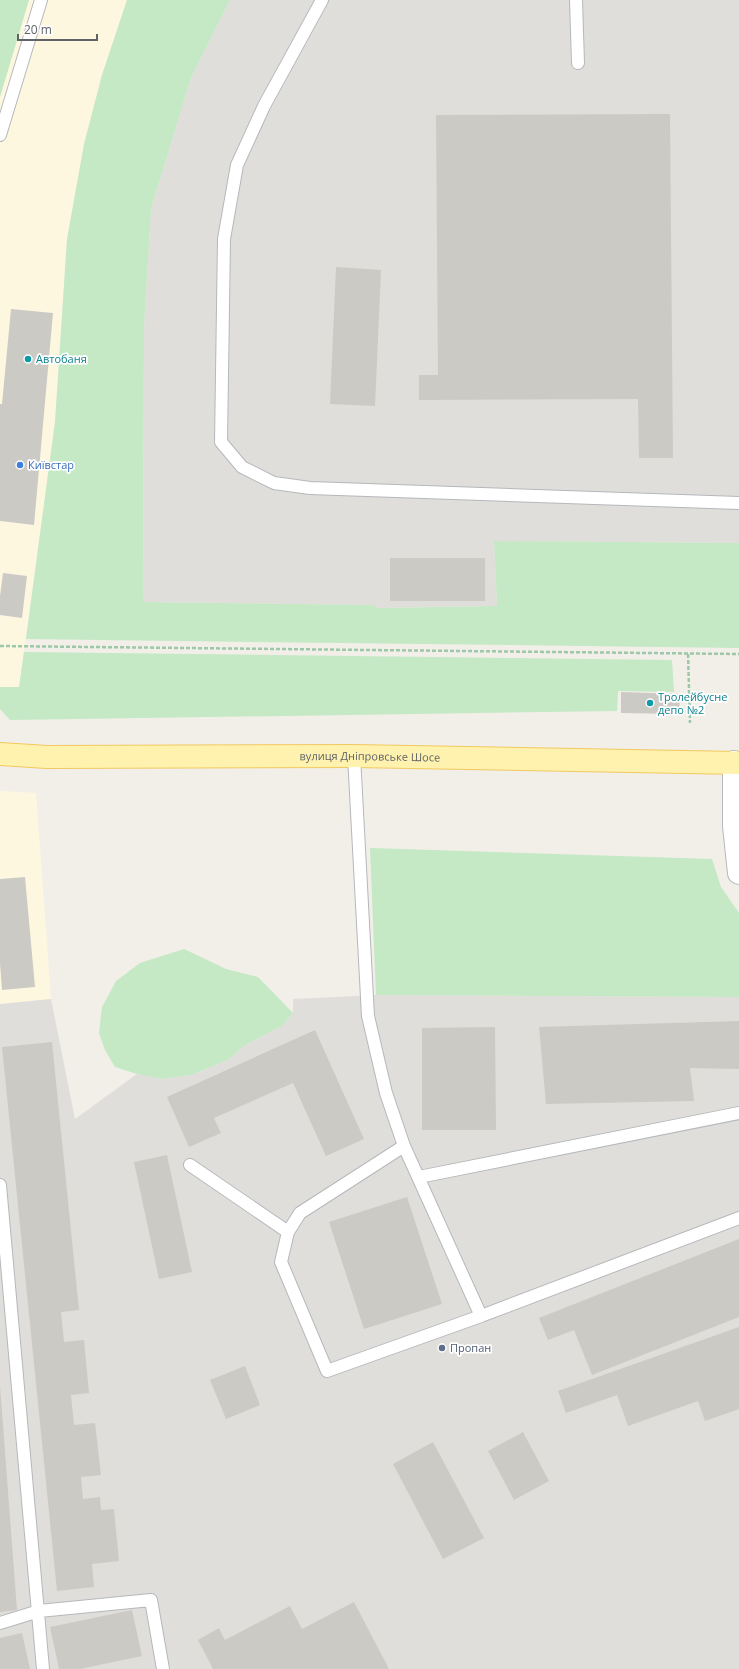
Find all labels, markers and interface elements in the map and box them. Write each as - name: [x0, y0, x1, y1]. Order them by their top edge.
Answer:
- scale bar: [18, 16, 97, 42]
- text: 20 m: [24, 21, 52, 38]
- place label: Автобаня: [36, 351, 87, 366]
- marker: Автобаня: [23, 354, 33, 364]
- place label: Київстар: [28, 457, 74, 472]
- marker: Київстар: [15, 460, 25, 470]
- place label: Тролейбусне депо №2: [658, 689, 727, 717]
- marker: Тролейбусне депо №2: [645, 698, 655, 708]
- street label: вулиця Дніпровське Шосе: [300, 748, 440, 765]
- place label: Пропан: [450, 1340, 491, 1355]
- marker: Пропан: [437, 1343, 447, 1353]

